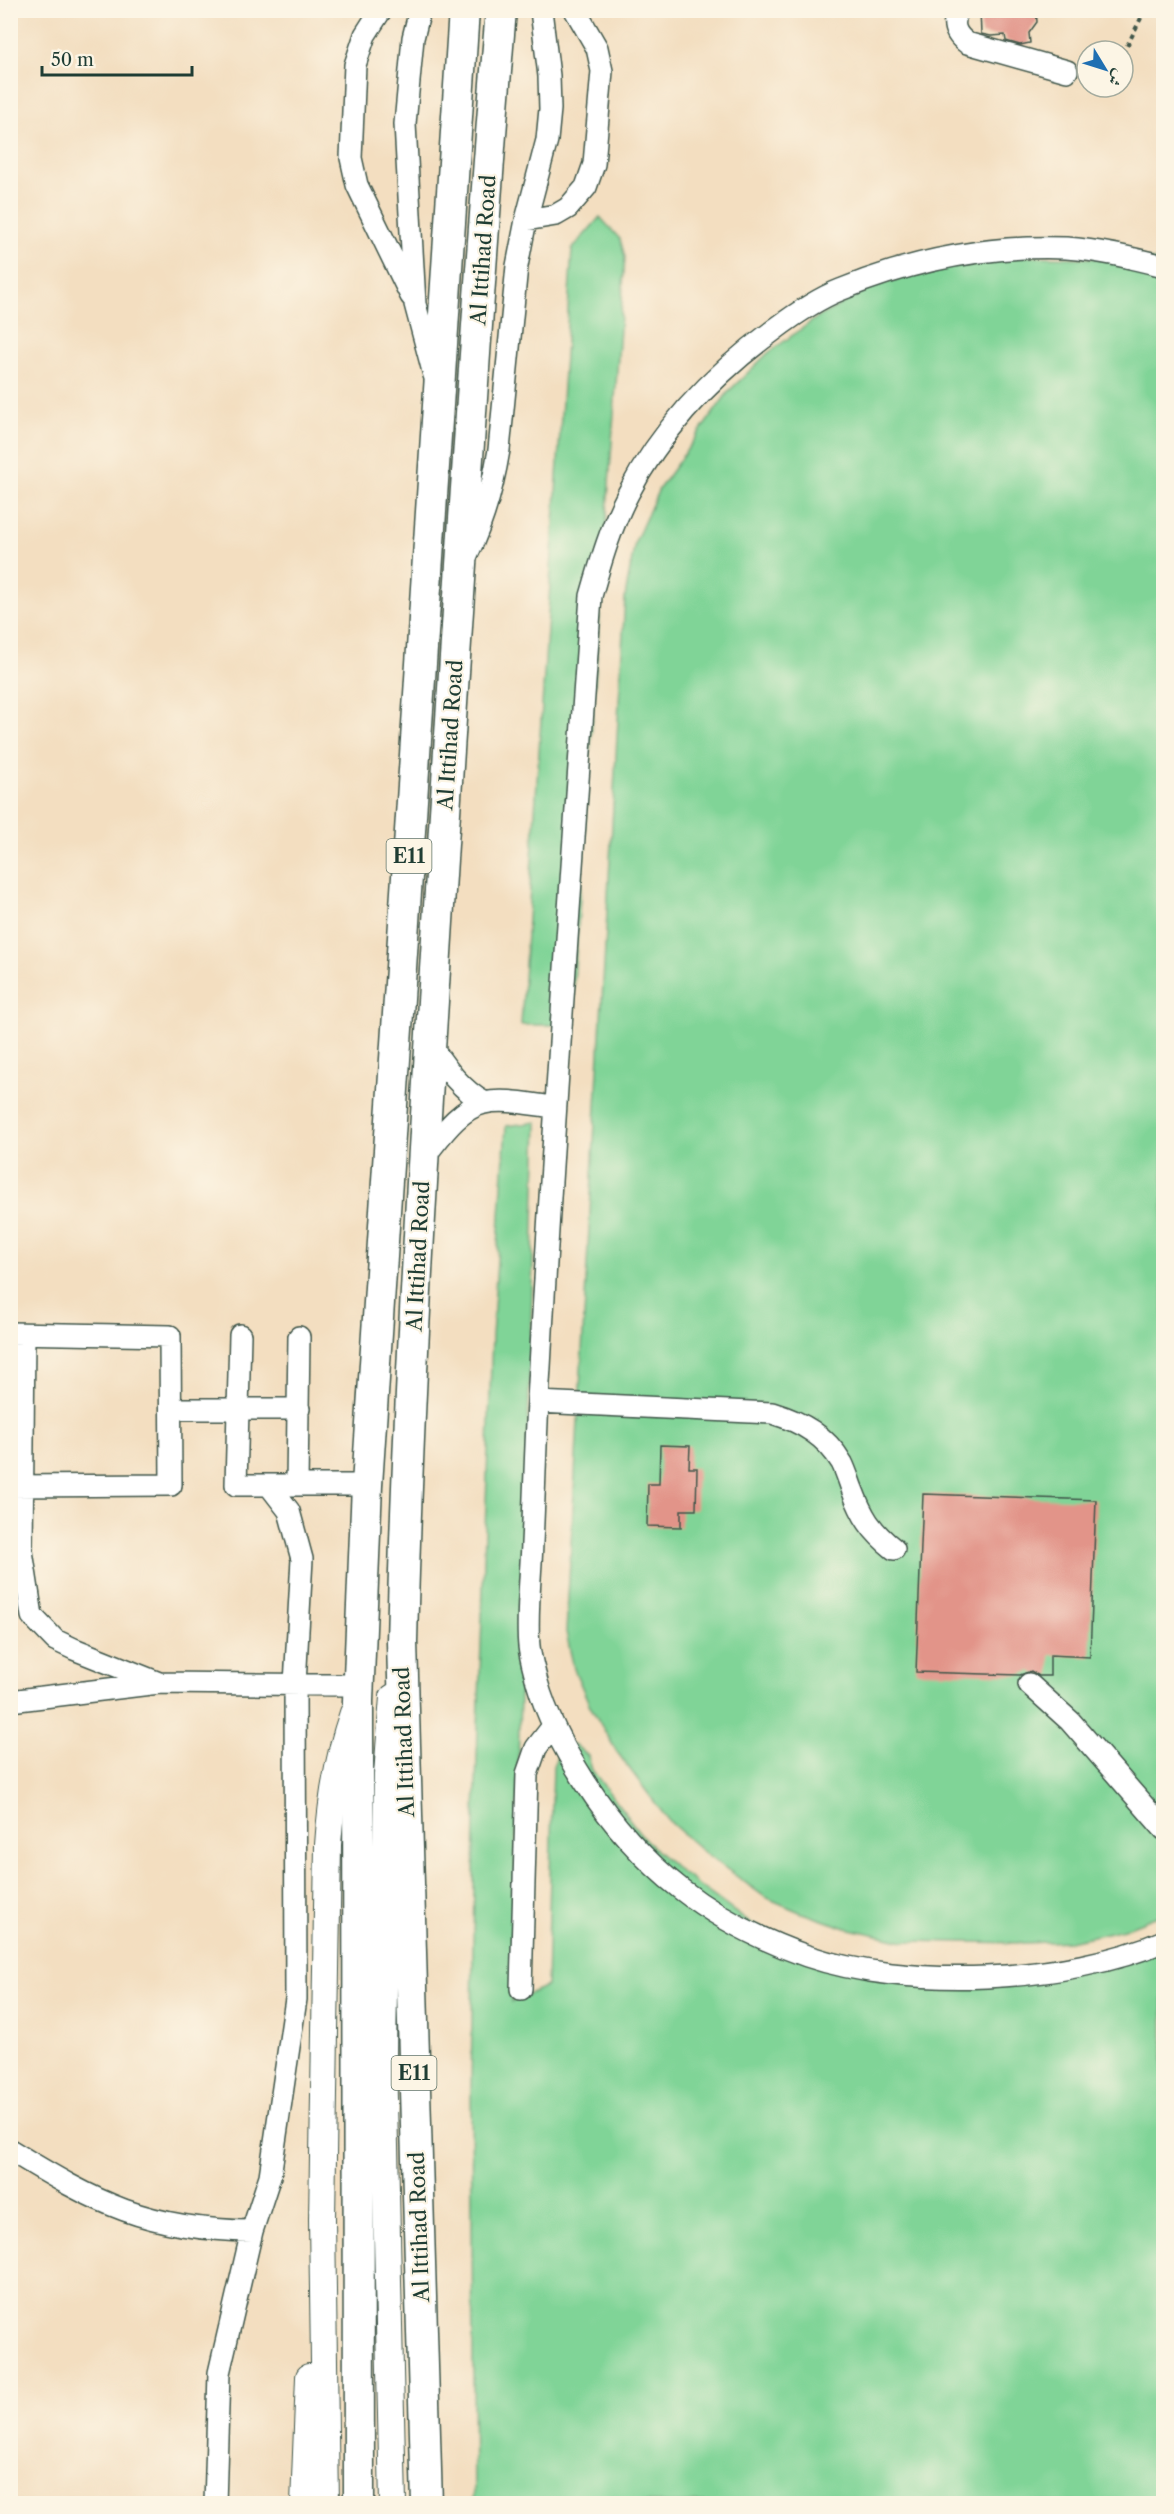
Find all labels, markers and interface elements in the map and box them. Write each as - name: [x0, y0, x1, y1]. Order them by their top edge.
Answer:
- scale bar: [42, 39, 192, 77]
- north arrow: [1075, 39, 1135, 99]
- text: 50 m: [51, 49, 94, 71]
- text: ش: [1104, 66, 1130, 91]
- street label: Al Ittihad Road: [465, 174, 501, 327]
- street label: Al Ittihad Road: [432, 659, 468, 812]
- road number: E11: [386, 839, 432, 873]
- street label: Al Ittihad Road: [402, 1180, 434, 1333]
- street label: Al Ittihad Road: [389, 1666, 419, 1819]
- road number: E11: [392, 2056, 436, 2090]
- street label: Al Ittihad Road: [404, 2151, 434, 2304]

